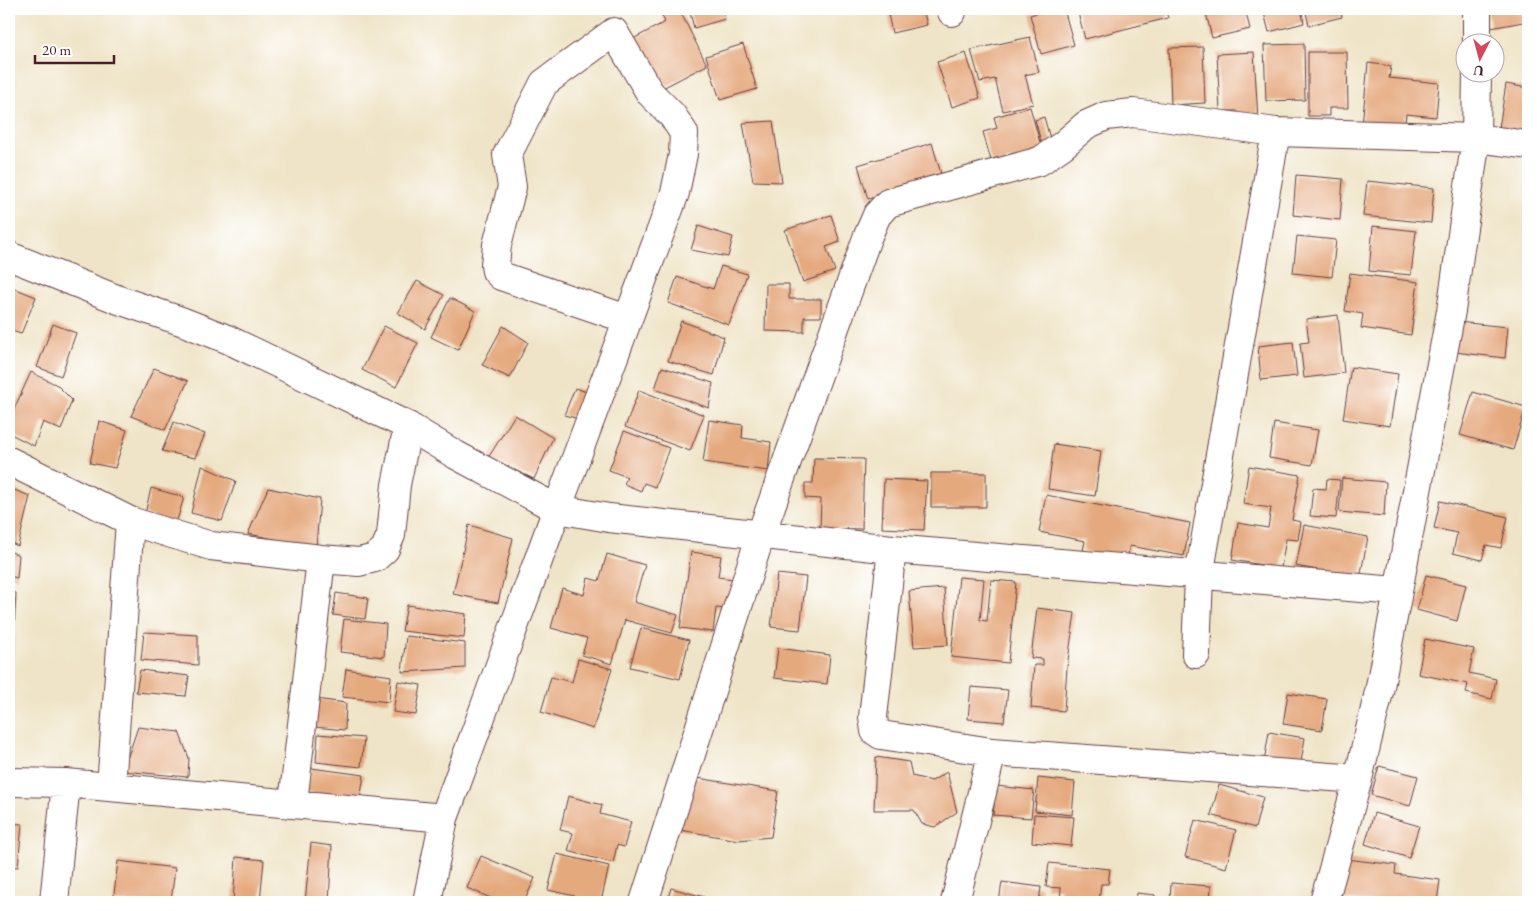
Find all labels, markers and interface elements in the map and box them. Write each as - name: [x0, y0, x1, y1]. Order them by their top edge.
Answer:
- scale bar: [35, 32, 114, 64]
- north arrow: [1454, 32, 1504, 82]
- text: 20 m: [42, 40, 71, 59]
- text: U: [1472, 61, 1485, 80]

